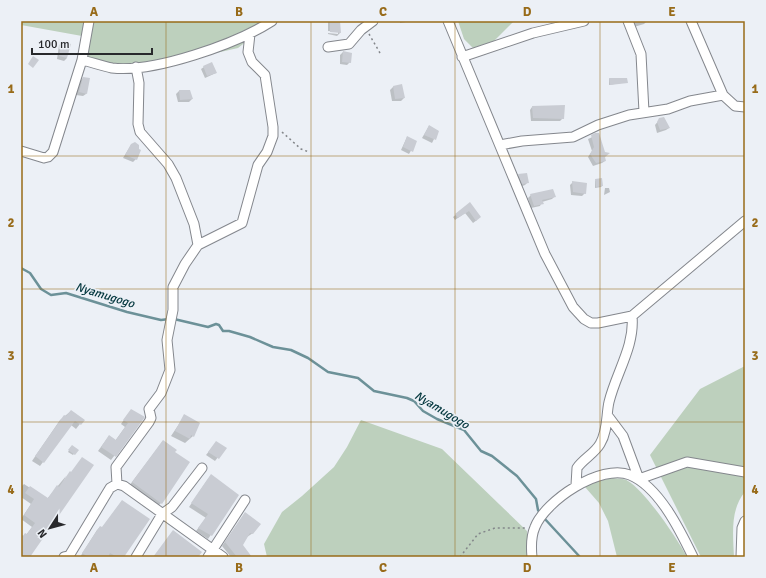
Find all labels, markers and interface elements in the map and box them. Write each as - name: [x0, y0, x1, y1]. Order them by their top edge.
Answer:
- text: A: [90, 4, 99, 20]
- text: B: [235, 4, 243, 20]
- text: C: [379, 4, 387, 20]
- text: D: [523, 4, 532, 20]
- text: E: [668, 4, 676, 20]
- scale bar: [32, 30, 152, 56]
- text: 100 m: [38, 37, 70, 52]
- text: 1: [7, 81, 15, 97]
- text: 1: [751, 81, 759, 97]
- text: 2: [7, 215, 15, 231]
- text: 2: [751, 215, 759, 231]
- water label: Nyamugogo: [74, 279, 137, 312]
- text: 3: [7, 348, 15, 364]
- text: 3: [751, 348, 759, 364]
- water label: Nyamugogo: [412, 388, 472, 433]
- text: 4: [7, 482, 15, 498]
- text: 4: [751, 482, 759, 498]
- north arrow: [30, 508, 70, 548]
- text: N: [35, 527, 50, 541]
- text: A: [90, 560, 99, 576]
- text: B: [235, 560, 243, 576]
- text: C: [379, 560, 387, 576]
- text: D: [523, 560, 532, 576]
- text: E: [668, 560, 676, 576]

